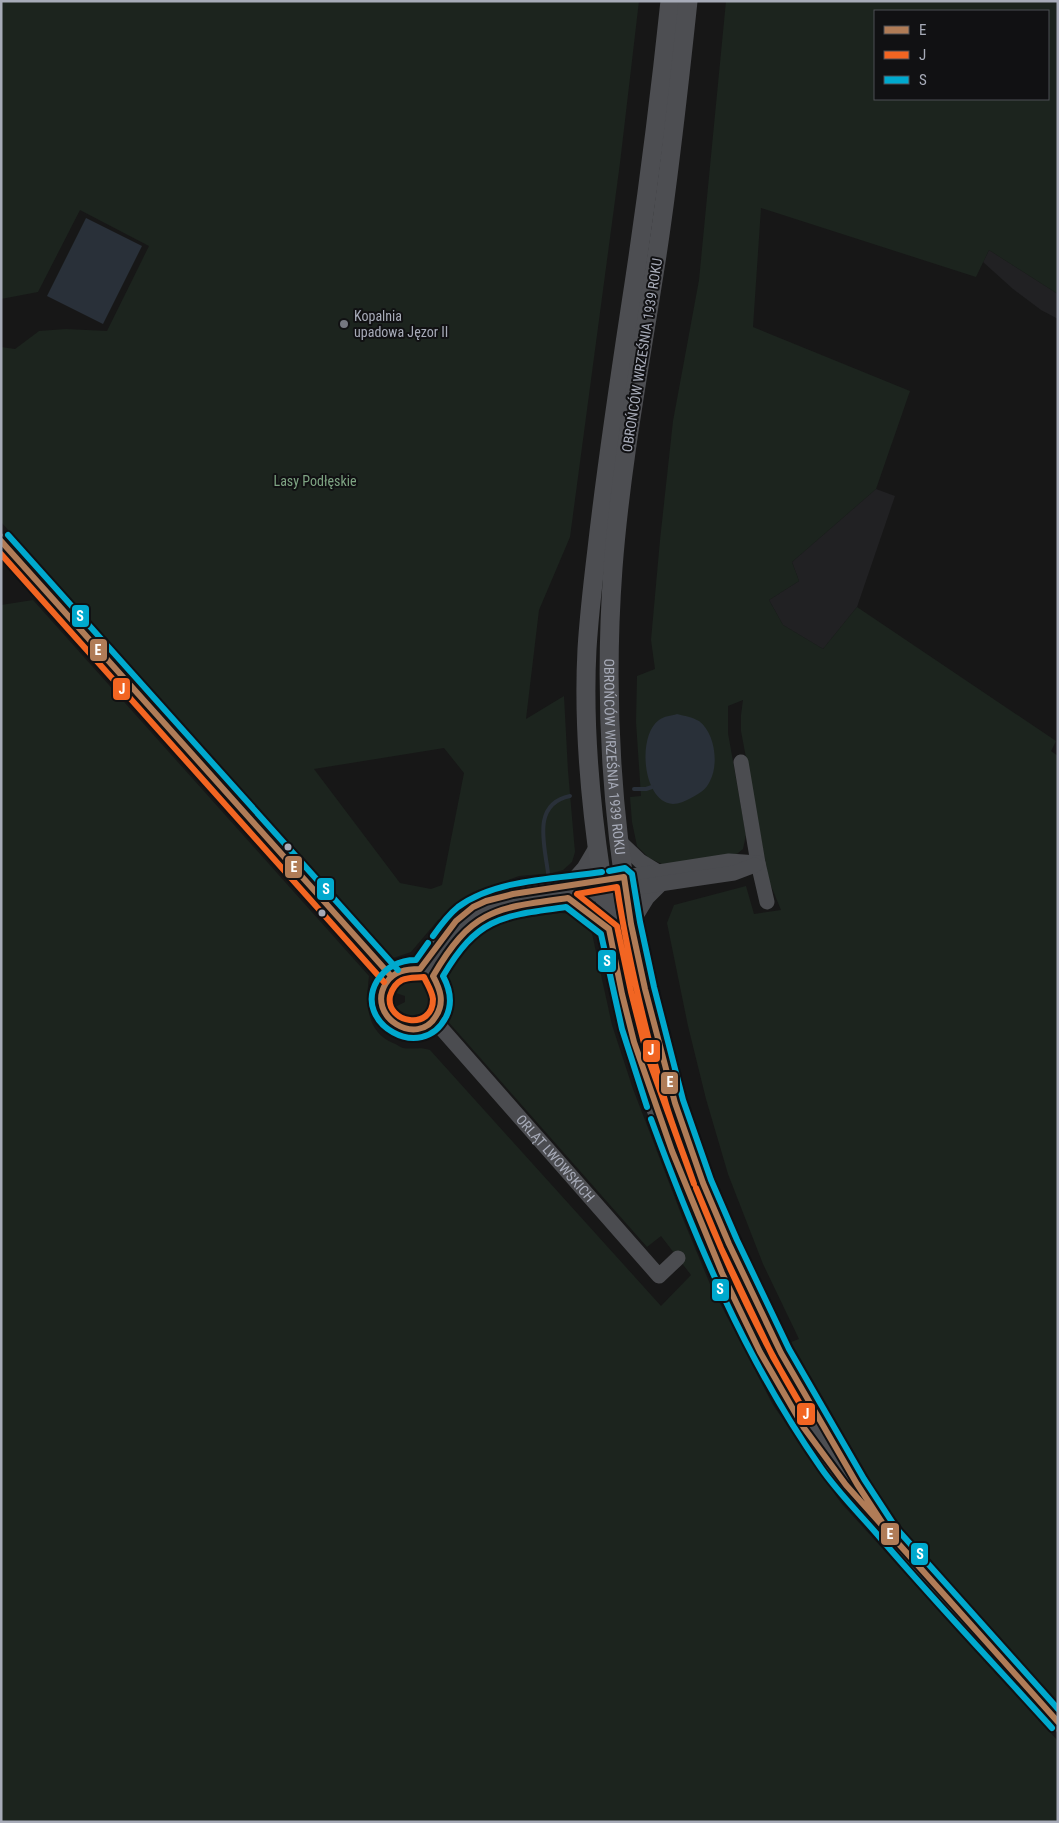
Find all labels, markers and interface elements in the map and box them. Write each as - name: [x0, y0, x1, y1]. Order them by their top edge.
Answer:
- legend: [874, 10, 1049, 100]
- text: E: [919, 21, 926, 39]
- text: J: [919, 46, 926, 64]
- text: S: [919, 71, 927, 89]
- street label: OBROŃCÓW WRZEŚNIA 1939 ROKU: [618, 257, 665, 453]
- place label: Kopalnia upadowa Jęzor II: [354, 308, 448, 340]
- marker: Kopalnia upadowa Jęzor II: [338, 318, 350, 330]
- park label: Lasy Podłęskie: [274, 473, 357, 489]
- line badge: S: [71, 604, 90, 628]
- text: S: [76, 608, 84, 624]
- line badge: E: [89, 638, 108, 662]
- text: E: [95, 642, 102, 658]
- street label: OBROŃCÓW WRZEŚNIA 1939 ROKU: [601, 659, 628, 856]
- line badge: J: [112, 677, 131, 701]
- text: J: [119, 681, 126, 697]
- unlabelled marker: [283, 842, 293, 852]
- line badge: E: [284, 855, 303, 879]
- text: E: [291, 859, 298, 875]
- line badge: S: [316, 877, 335, 901]
- text: S: [322, 881, 330, 897]
- unlabelled marker: [317, 908, 327, 918]
- line badge: S: [597, 949, 617, 973]
- text: S: [603, 953, 611, 969]
- line badge: J: [642, 1039, 661, 1063]
- text: J: [648, 1042, 655, 1058]
- line badge: E: [660, 1071, 679, 1095]
- text: E: [667, 1074, 674, 1090]
- street label: ORLĄT LWOWSKICH: [513, 1111, 598, 1205]
- line badge: S: [711, 1278, 730, 1302]
- text: S: [716, 1281, 724, 1297]
- line badge: J: [796, 1402, 816, 1426]
- text: J: [803, 1406, 810, 1422]
- line badge: E: [880, 1522, 900, 1546]
- text: E: [887, 1526, 894, 1542]
- line badge: S: [910, 1542, 929, 1566]
- text: S: [916, 1546, 924, 1562]

